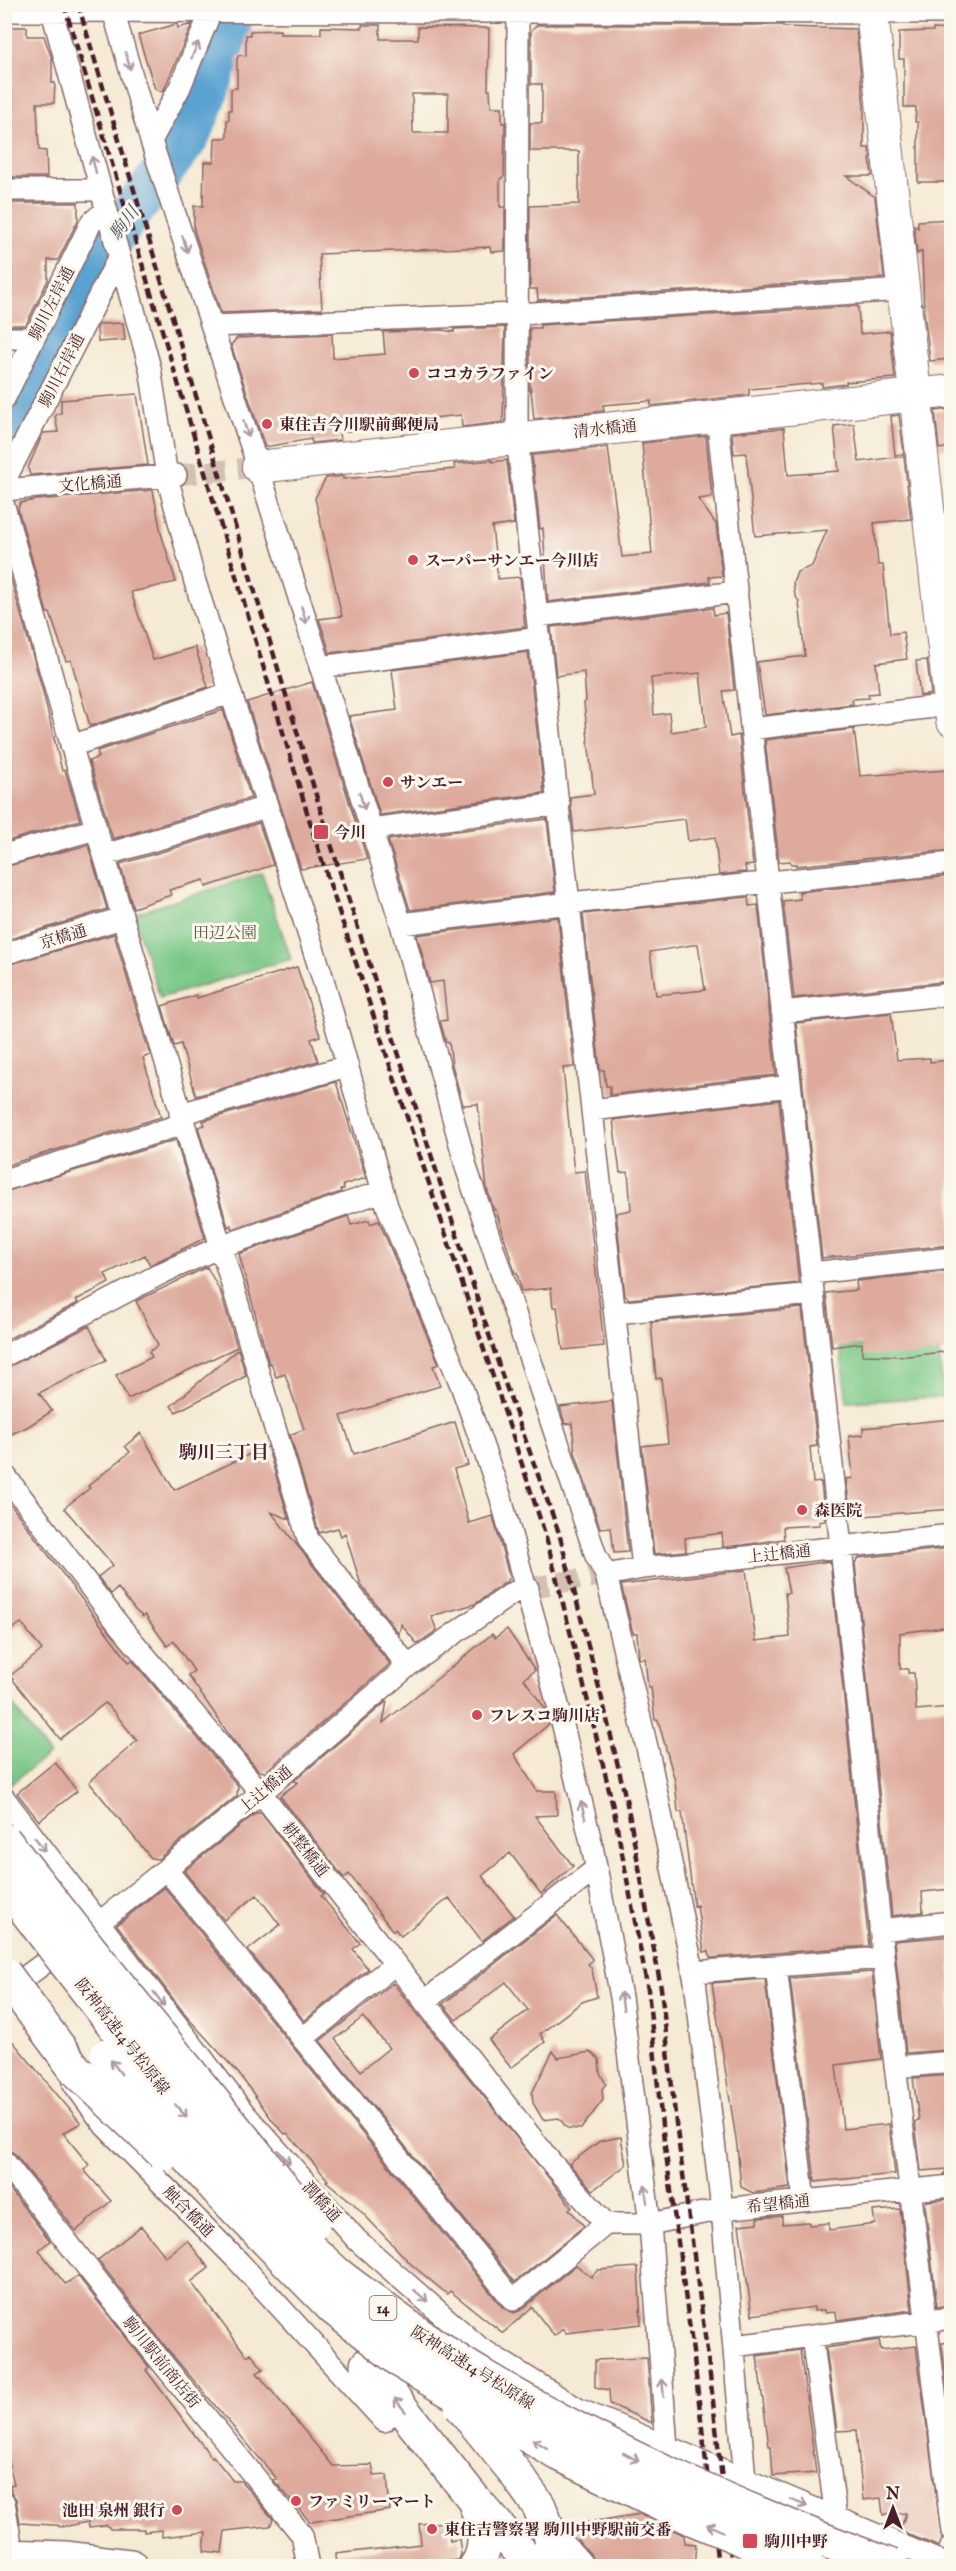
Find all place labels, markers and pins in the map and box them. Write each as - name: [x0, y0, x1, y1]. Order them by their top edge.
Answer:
- place label: ココカラファイン: [426, 365, 554, 385]
- marker: ココカラファイン: [407, 366, 421, 380]
- place label: 東住吉今川駅前郵便局: [279, 416, 439, 436]
- marker: 東住吉今川駅前郵便局: [260, 417, 274, 431]
- place label: スーパーサンエー今川店: [425, 552, 599, 572]
- marker: スーパーサンエー今川店: [406, 553, 420, 567]
- place label: サンエー: [400, 774, 463, 794]
- marker: サンエー: [381, 775, 395, 789]
- marker: 今川: [312, 823, 330, 841]
- place label: 今川: [334, 824, 366, 844]
- place label: 森医院: [814, 1502, 862, 1522]
- marker: 森医院: [795, 1503, 809, 1517]
- place label: フレスコ駒川店: [489, 1707, 600, 1727]
- marker: フレスコ駒川店: [470, 1708, 484, 1722]
- place label: ファミリーマート: [308, 2493, 436, 2513]
- marker: ファミリーマート: [289, 2494, 303, 2508]
- place label: 池田 泉州 銀行: [62, 2502, 165, 2522]
- marker: 池田 泉州 銀行: [170, 2503, 184, 2517]
- place label: 東住吉警察署 駒川中野駅前交番: [444, 2521, 672, 2541]
- marker: 東住吉警察署 駒川中野駅前交番: [425, 2522, 439, 2536]
- marker: 駒川中野: [741, 2532, 759, 2550]
- place label: 駒川中野: [764, 2533, 828, 2553]

